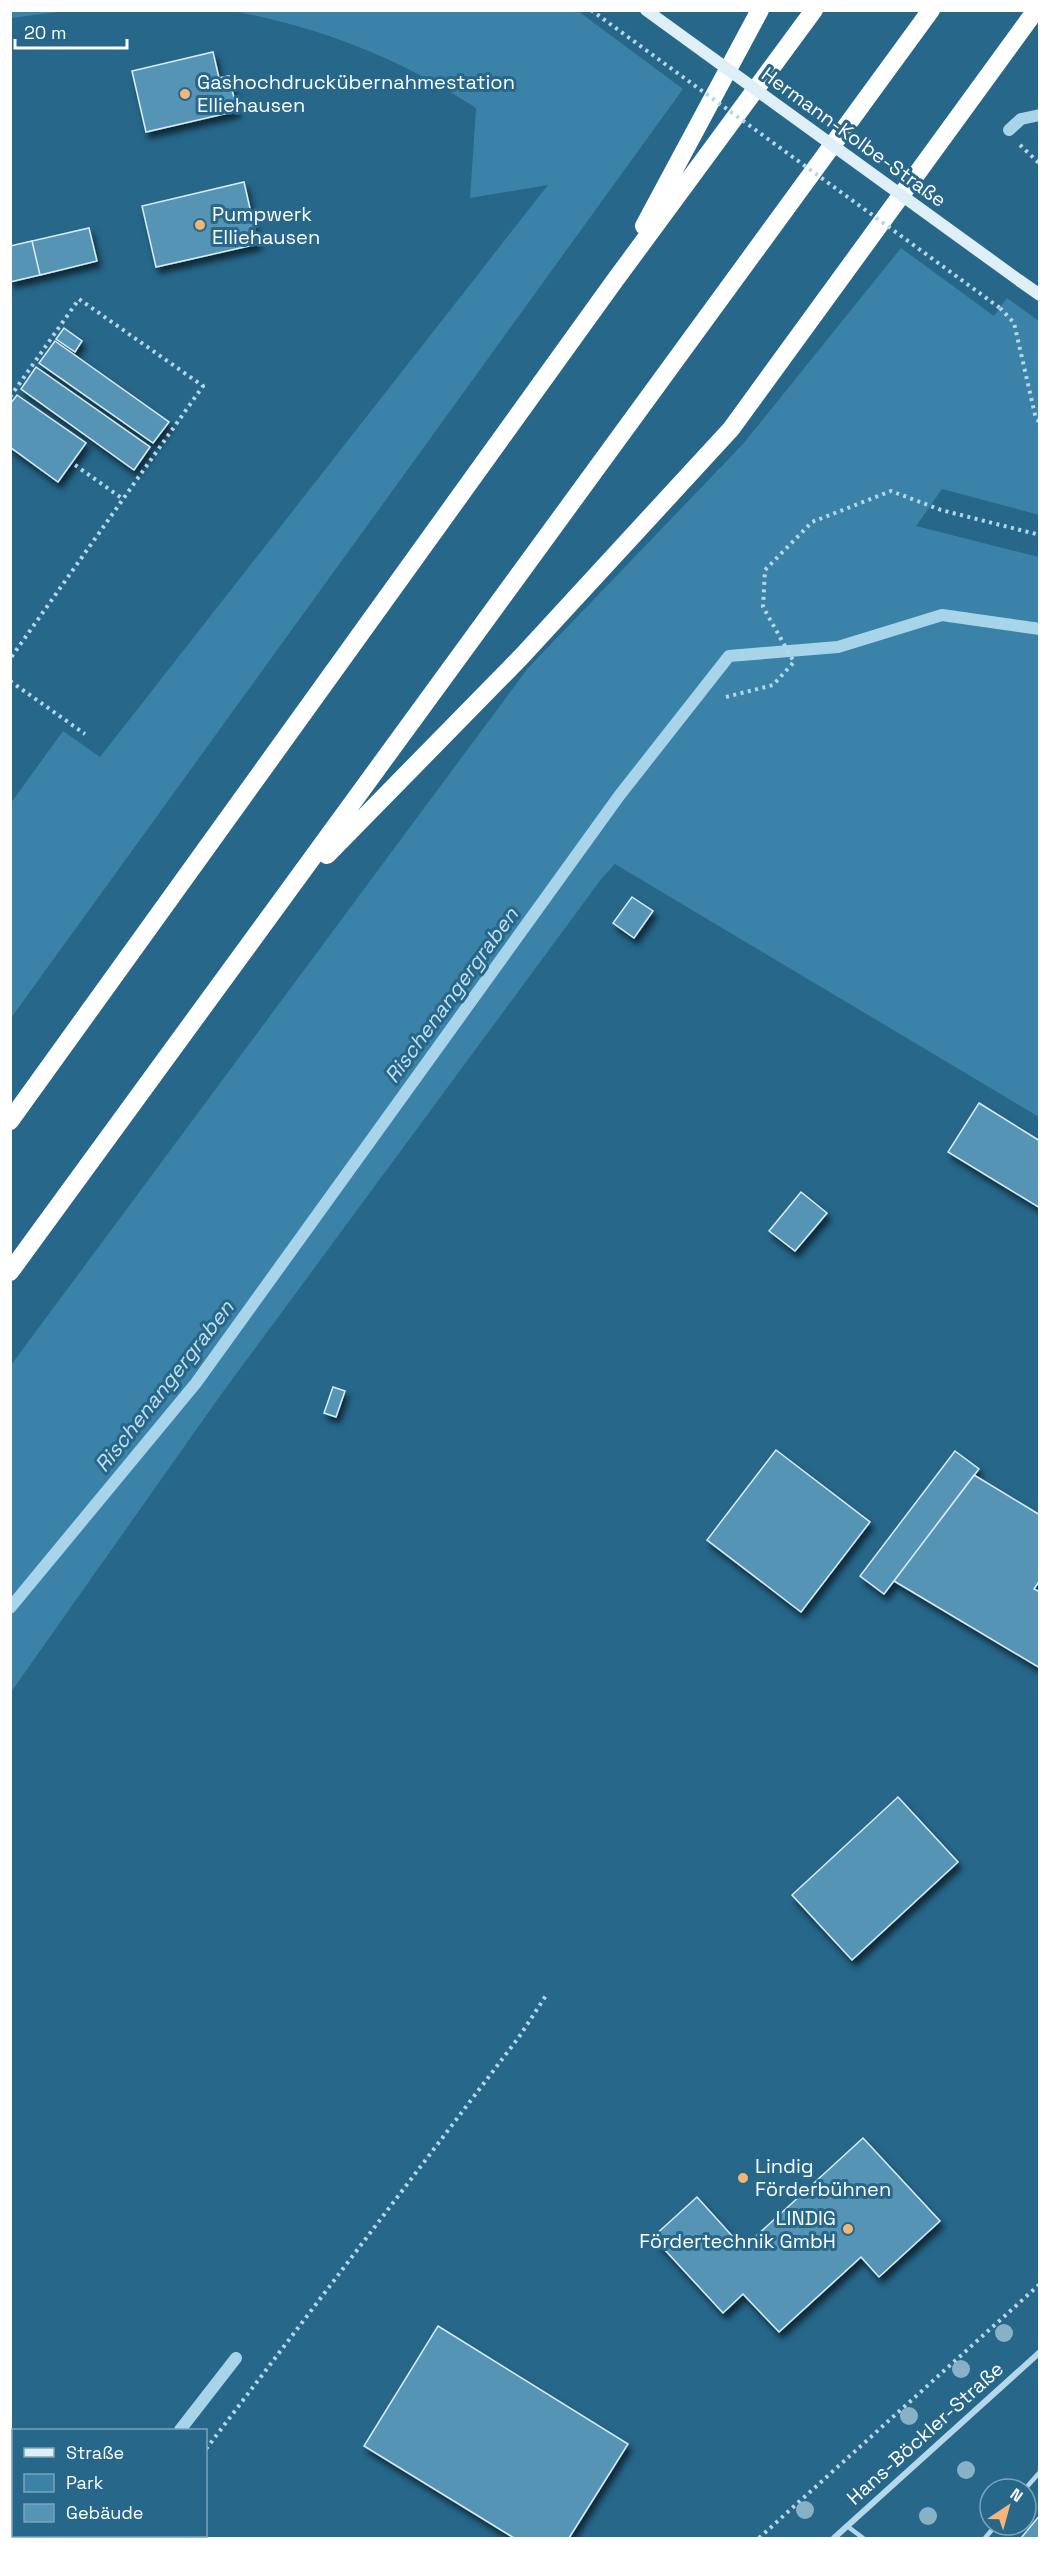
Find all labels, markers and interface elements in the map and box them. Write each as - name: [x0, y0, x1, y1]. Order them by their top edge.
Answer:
- scale bar: [15, 12, 128, 50]
- text: 20 m: [24, 21, 67, 44]
- street label: Hermann-Kolbe-Straße: [756, 61, 952, 213]
- place label: Gashochdruckübernahmestation Elliehausen: [197, 69, 515, 118]
- marker: Gashochdruckübernahmestation Elliehausen: [178, 87, 192, 101]
- place label: Pumpwerk Elliehausen: [212, 201, 320, 250]
- marker: Pumpwerk Elliehausen: [193, 218, 207, 232]
- water label: Rischenangergraben: [378, 901, 524, 1088]
- water label: Rischenangergraben: [89, 1294, 240, 1477]
- place label: Lindig Förderbühnen: [755, 2153, 891, 2202]
- marker: Lindig Förderbühnen: [736, 2171, 750, 2185]
- place label: LINDIG Fördertechnik GmbH: [639, 2205, 836, 2254]
- marker: LINDIG Fördertechnik GmbH: [841, 2222, 855, 2236]
- street label: Hans-Böckler-Straße: [841, 2356, 1009, 2510]
- legend: [12, 2429, 207, 2537]
- text: Straße: [66, 2441, 124, 2464]
- text: Park: [66, 2471, 104, 2494]
- north arrow: [978, 2477, 1038, 2537]
- text: N: [1006, 2484, 1027, 2507]
- text: Gebäude: [66, 2501, 144, 2524]

